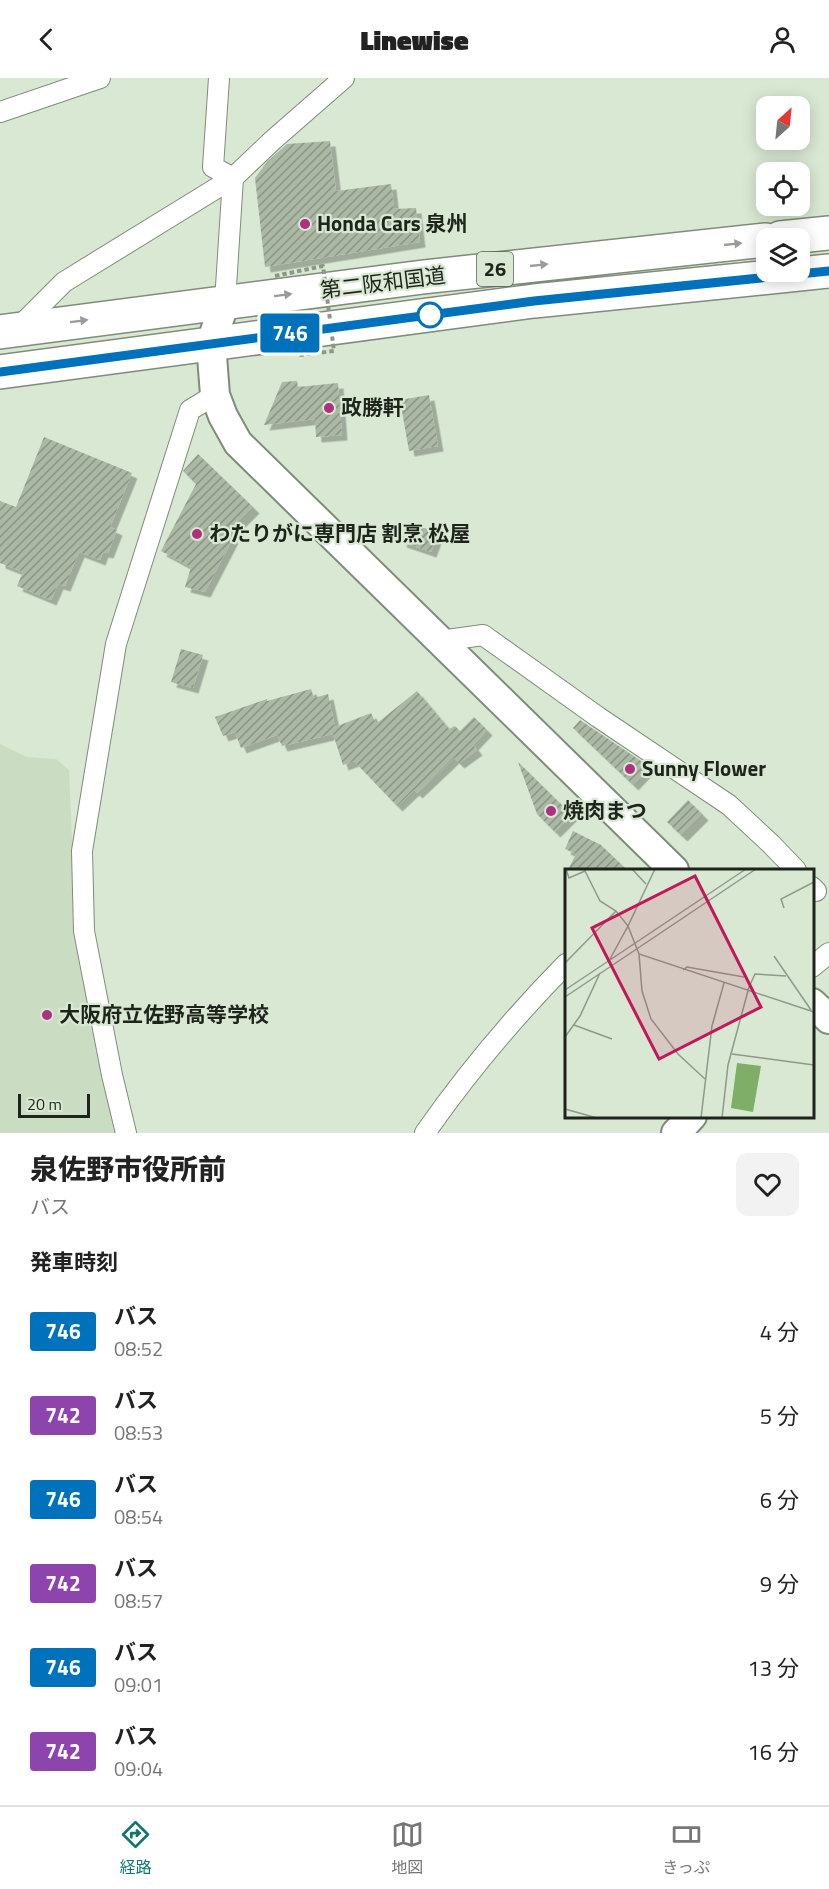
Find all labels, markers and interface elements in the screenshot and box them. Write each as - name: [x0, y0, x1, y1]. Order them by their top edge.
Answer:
- text: Linewise: [360, 19, 469, 60]
- icon: back: [30, 23, 63, 56]
- icon: person: [766, 23, 799, 56]
- north arrow: [756, 96, 810, 150]
- map controls: [756, 96, 810, 282]
- button: locate: [756, 162, 810, 216]
- place label: Honda Cars 泉州: [317, 207, 467, 239]
- marker: Honda Cars 泉州: [298, 217, 312, 231]
- button: layers: [756, 228, 810, 282]
- one-way arrow: [724, 239, 743, 248]
- road number: 26: [477, 252, 513, 286]
- street label: 第二阪和国道: [318, 258, 447, 306]
- one-way arrow: [530, 260, 549, 270]
- one-way arrow: [273, 290, 292, 300]
- unlabelled marker: [417, 302, 443, 328]
- line badge: 746: [256, 314, 324, 352]
- one-way arrow: [69, 317, 88, 326]
- text: 746: [272, 317, 308, 349]
- place label: 政勝軒: [341, 391, 404, 423]
- marker: 政勝軒: [322, 401, 336, 415]
- place label: わたりがに専門店 割烹 松屋: [209, 517, 470, 549]
- marker: わたりがに専門店 割烹 松屋: [190, 527, 204, 541]
- place label: Sunny Flower: [642, 752, 766, 784]
- marker: Sunny Flower: [623, 762, 637, 776]
- place label: 焼肉まつ: [563, 794, 647, 826]
- marker: 焼肉まつ: [544, 804, 558, 818]
- inset map: [565, 869, 814, 1118]
- place label: 大阪府立佐野高等学校: [59, 998, 269, 1030]
- marker: 大阪府立佐野高等学校: [40, 1008, 54, 1022]
- scale bar: [18, 1091, 90, 1118]
- text: 20 m: [27, 1092, 62, 1116]
- text: 泉佐野市役所前: [30, 1147, 226, 1190]
- button: heart: [736, 1153, 799, 1216]
- text: バス: [30, 1191, 70, 1222]
- text: 発車時刻: [30, 1245, 118, 1279]
- text: バス: [114, 1299, 158, 1333]
- text: 746: [45, 1315, 81, 1347]
- text: 4 分: [760, 1315, 799, 1349]
- text: 08:52: [114, 1333, 163, 1364]
- text: バス: [114, 1383, 158, 1417]
- text: 742: [45, 1399, 81, 1431]
- text: 5 分: [760, 1399, 799, 1433]
- text: 08:53: [114, 1417, 163, 1448]
- text: バス: [114, 1467, 158, 1501]
- text: 746: [45, 1483, 81, 1515]
- text: 6 分: [760, 1483, 799, 1517]
- text: 08:54: [114, 1501, 163, 1532]
- text: バス: [114, 1551, 158, 1585]
- text: 742: [45, 1567, 81, 1599]
- text: 9 分: [760, 1567, 799, 1601]
- text: 08:57: [114, 1585, 163, 1616]
- text: バス: [114, 1635, 158, 1669]
- text: 746: [45, 1651, 81, 1683]
- text: 13 分: [748, 1651, 799, 1685]
- text: 09:01: [114, 1669, 163, 1700]
- text: バス: [114, 1719, 158, 1753]
- text: 742: [45, 1735, 81, 1767]
- text: 16 分: [748, 1735, 799, 1769]
- text: 09:04: [114, 1753, 163, 1784]
- tab: 経路: [119, 1818, 152, 1879]
- tab: 地図: [391, 1818, 424, 1879]
- tab: きっぷ: [662, 1818, 710, 1879]

